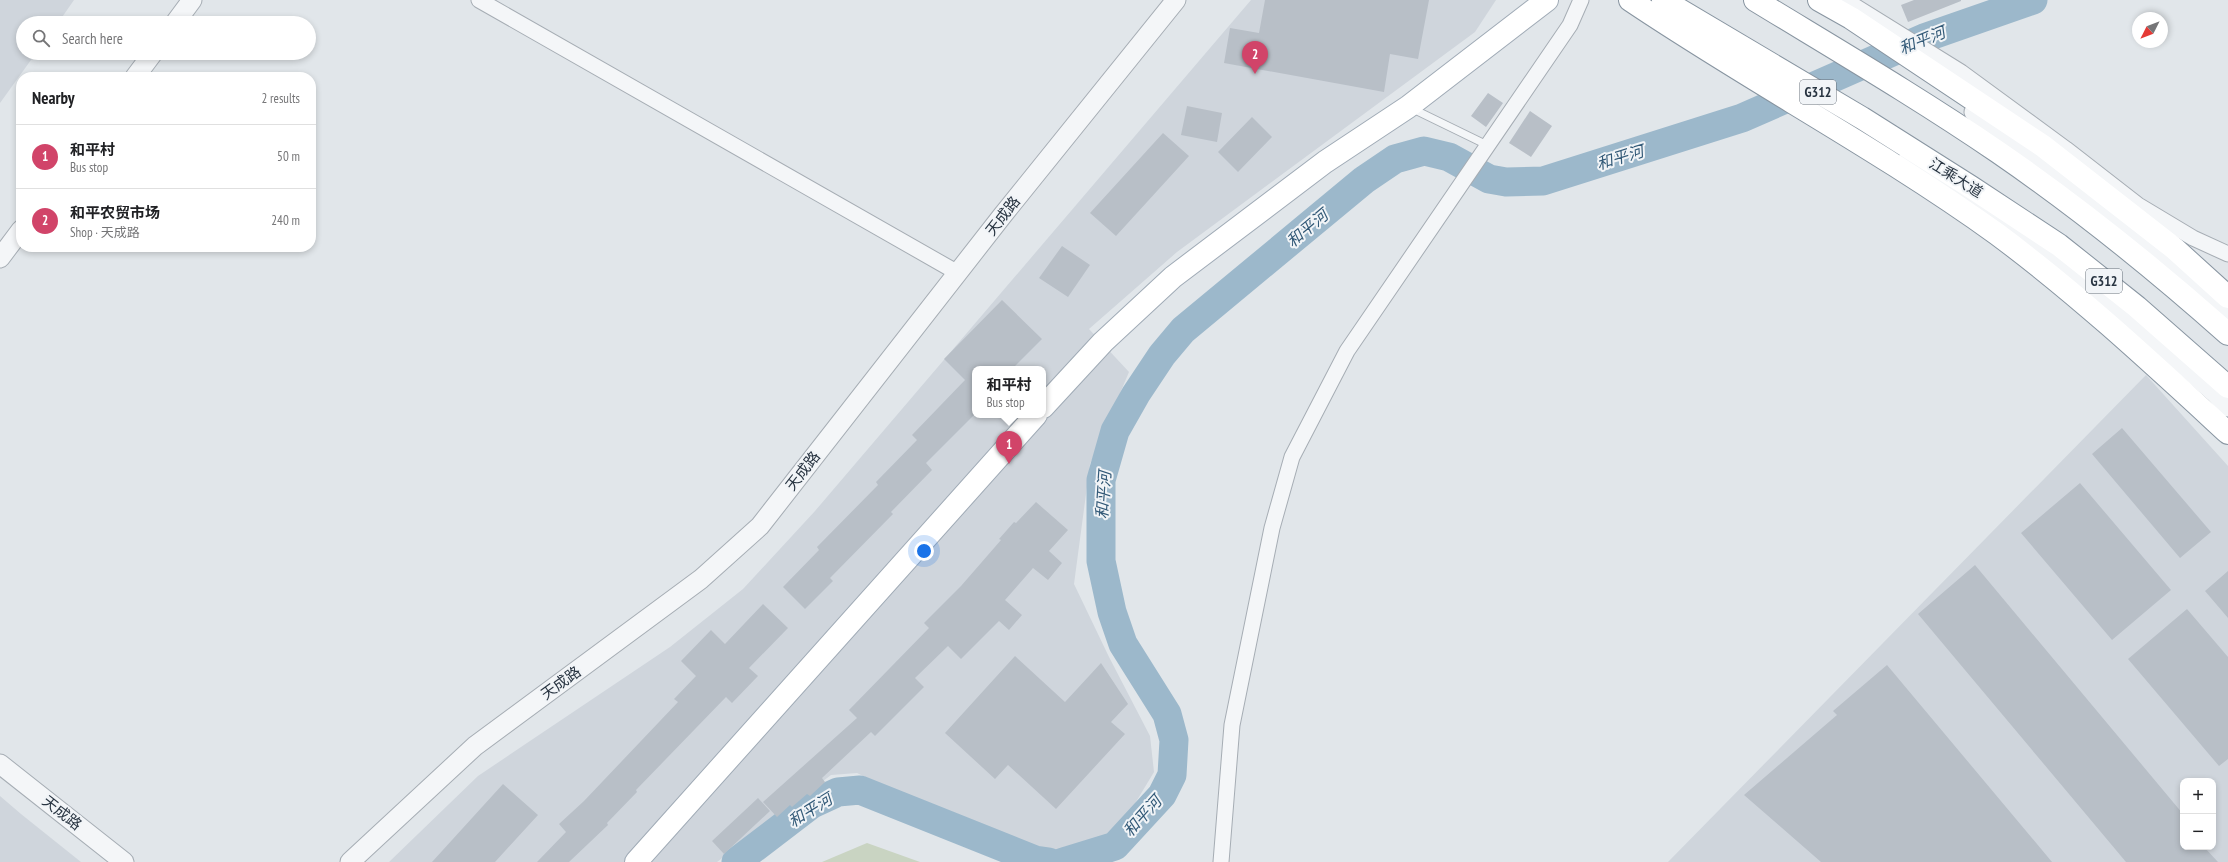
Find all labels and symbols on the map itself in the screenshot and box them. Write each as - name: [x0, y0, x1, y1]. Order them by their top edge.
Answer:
- north arrow: [2132, 12, 2168, 48]
- water label: 和平河: [1896, 21, 1951, 58]
- pin: 2: [1242, 41, 1268, 74]
- road number: G312: [1800, 80, 1836, 104]
- water label: 和平河: [1594, 140, 1649, 174]
- street label: 江乘大道: [1926, 154, 1987, 202]
- street label: 天成路: [981, 192, 1024, 239]
- water label: 和平河: [1282, 203, 1334, 251]
- road number: G312: [2086, 269, 2122, 293]
- pin: 1: [996, 431, 1022, 464]
- street label: 天成路: [781, 447, 824, 494]
- water label: 和平河: [1091, 467, 1115, 520]
- your location: [914, 541, 934, 561]
- street label: 天成路: [537, 662, 584, 704]
- water label: 和平河: [784, 787, 838, 831]
- water label: 和平河: [1119, 789, 1167, 841]
- street label: 天成路: [39, 791, 86, 834]

